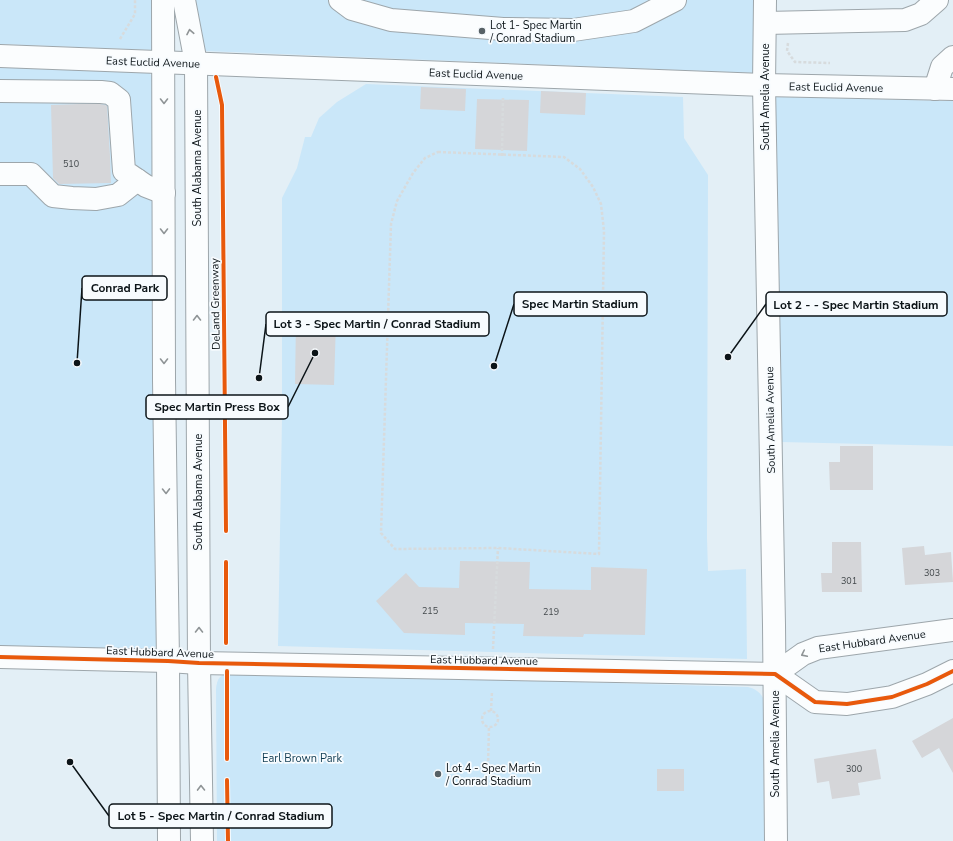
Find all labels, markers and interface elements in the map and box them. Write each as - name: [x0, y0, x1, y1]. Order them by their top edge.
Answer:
- place label: Lot 1- Spec Martin / Conrad Stadium: [489, 18, 582, 46]
- marker: Lot 1- Spec Martin / Conrad Stadium: [477, 26, 487, 36]
- one-way arrow: [186, 29, 195, 35]
- street label: South Amelia Avenue: [758, 43, 773, 151]
- street label: East Euclid Avenue: [106, 53, 200, 72]
- street label: East Euclid Avenue: [429, 65, 523, 84]
- street label: East Euclid Avenue: [789, 79, 883, 96]
- one-way arrow: [160, 98, 168, 104]
- street label: South Alabama Avenue: [190, 109, 205, 226]
- house number: 510: [63, 158, 79, 170]
- one-way arrow: [160, 228, 168, 234]
- street label: DeLand Greenway: [207, 258, 224, 350]
- callout: Conrad Park: [82, 276, 167, 300]
- text: Conrad Park: [91, 280, 160, 296]
- callout: Spec Martin Stadium: [514, 292, 647, 316]
- callout: Lot 2 - - Spec Martin Stadium: [766, 292, 947, 316]
- text: Spec Martin Stadium: [522, 296, 638, 312]
- text: Lot 2 - - Spec Martin Stadium: [773, 297, 939, 313]
- callout: Lot 3 - Spec Martin / Conrad Stadium: [266, 312, 489, 336]
- one-way arrow: [193, 315, 201, 321]
- text: Lot 3 - Spec Martin / Conrad Stadium: [273, 316, 481, 332]
- one-way arrow: [160, 358, 168, 364]
- street label: South Amelia Avenue: [762, 366, 779, 474]
- callout: Spec Martin Press Box: [146, 395, 288, 419]
- text: Spec Martin Press Box: [154, 399, 280, 415]
- street label: South Alabama Avenue: [191, 433, 206, 550]
- one-way arrow: [162, 488, 170, 494]
- house number: 303: [924, 567, 940, 579]
- house number: 301: [841, 575, 857, 587]
- house number: 215: [422, 605, 438, 617]
- house number: 219: [543, 606, 559, 618]
- one-way arrow: [195, 627, 203, 633]
- street label: East Hubbard Avenue: [818, 627, 927, 656]
- street label: East Hubbard Avenue: [106, 643, 214, 662]
- one-way arrow: [801, 649, 809, 657]
- street label: East Hubbard Avenue: [430, 652, 538, 669]
- street label: South Amelia Avenue: [768, 690, 783, 798]
- park label: Earl Brown Park: [262, 751, 342, 766]
- place label: Lot 4 - Spec Martin / Conrad Stadium: [445, 761, 541, 789]
- house number: 300: [846, 763, 862, 775]
- marker: Lot 4 - Spec Martin / Conrad Stadium: [433, 769, 443, 779]
- one-way arrow: [197, 785, 205, 791]
- callout: Lot 5 - Spec Martin / Conrad Stadium: [109, 804, 332, 828]
- text: Lot 5 - Spec Martin / Conrad Stadium: [117, 808, 325, 824]

